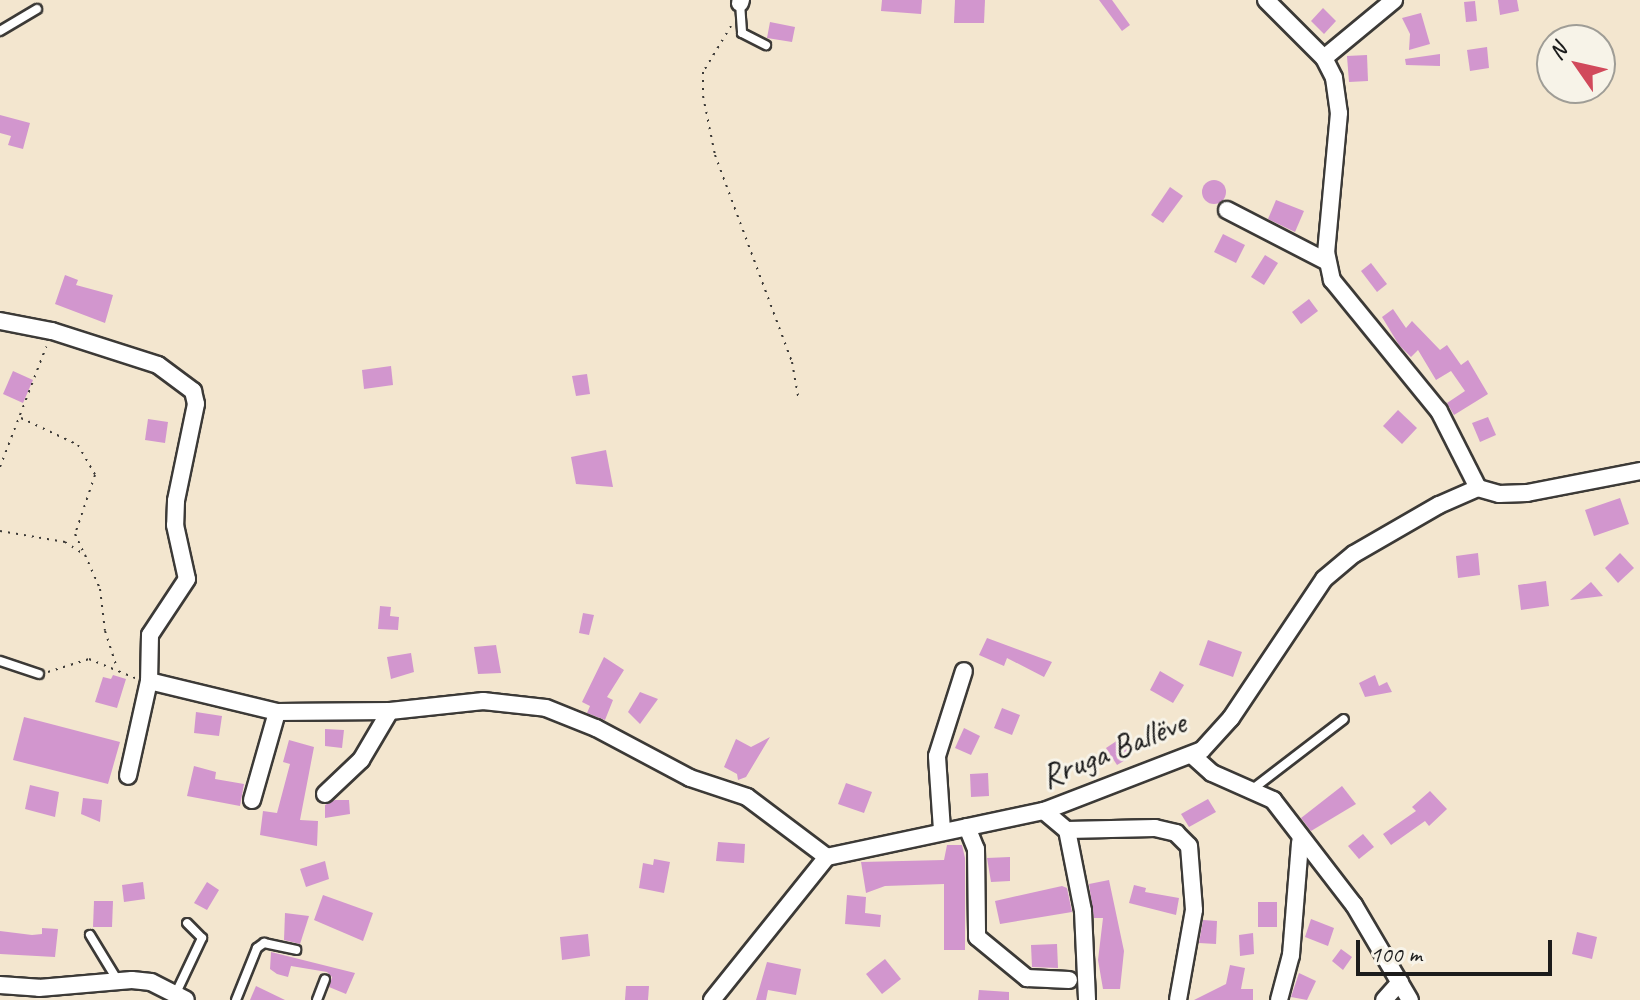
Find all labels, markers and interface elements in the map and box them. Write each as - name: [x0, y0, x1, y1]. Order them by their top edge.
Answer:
- north arrow: [1536, 24, 1616, 104]
- text: N: [1542, 38, 1573, 65]
- street label: Rruga Ballëve: [1034, 701, 1192, 797]
- scale bar: [1360, 924, 1556, 974]
- text: 100 m: [1370, 939, 1422, 969]

